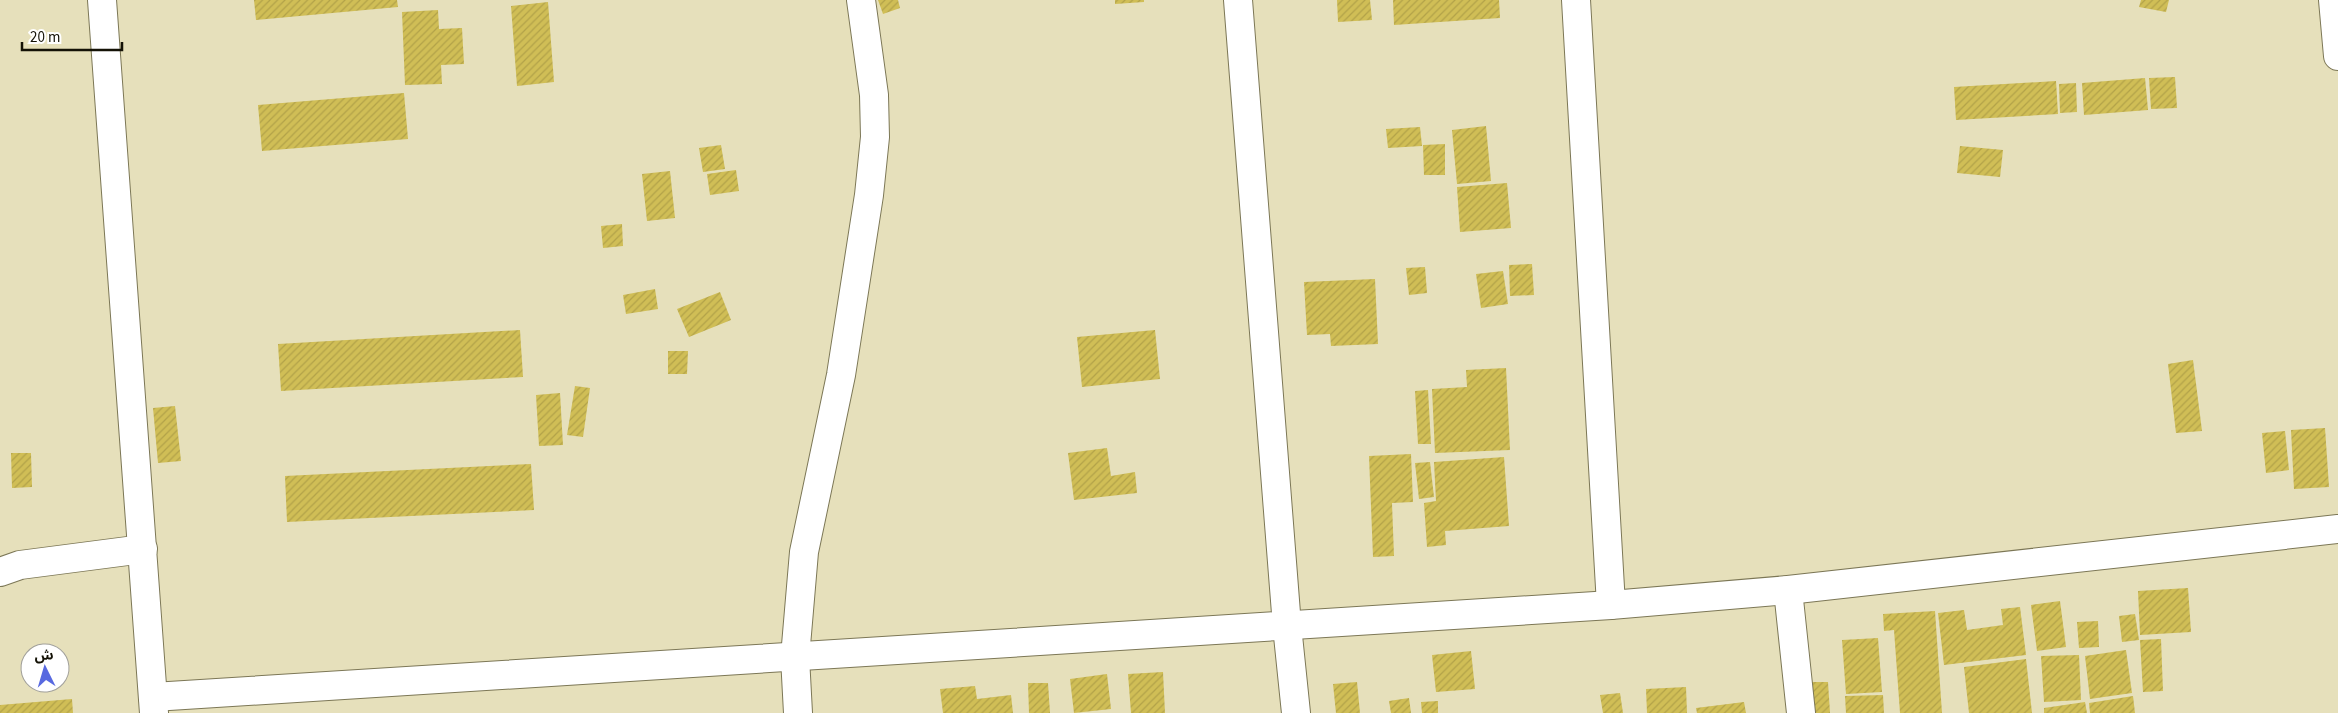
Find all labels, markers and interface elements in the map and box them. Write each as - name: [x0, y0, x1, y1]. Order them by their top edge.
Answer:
- scale bar: [22, 20, 122, 52]
- text: 20 m: [30, 27, 60, 48]
- north arrow: [20, 643, 70, 693]
- text: ش: [34, 645, 54, 667]

